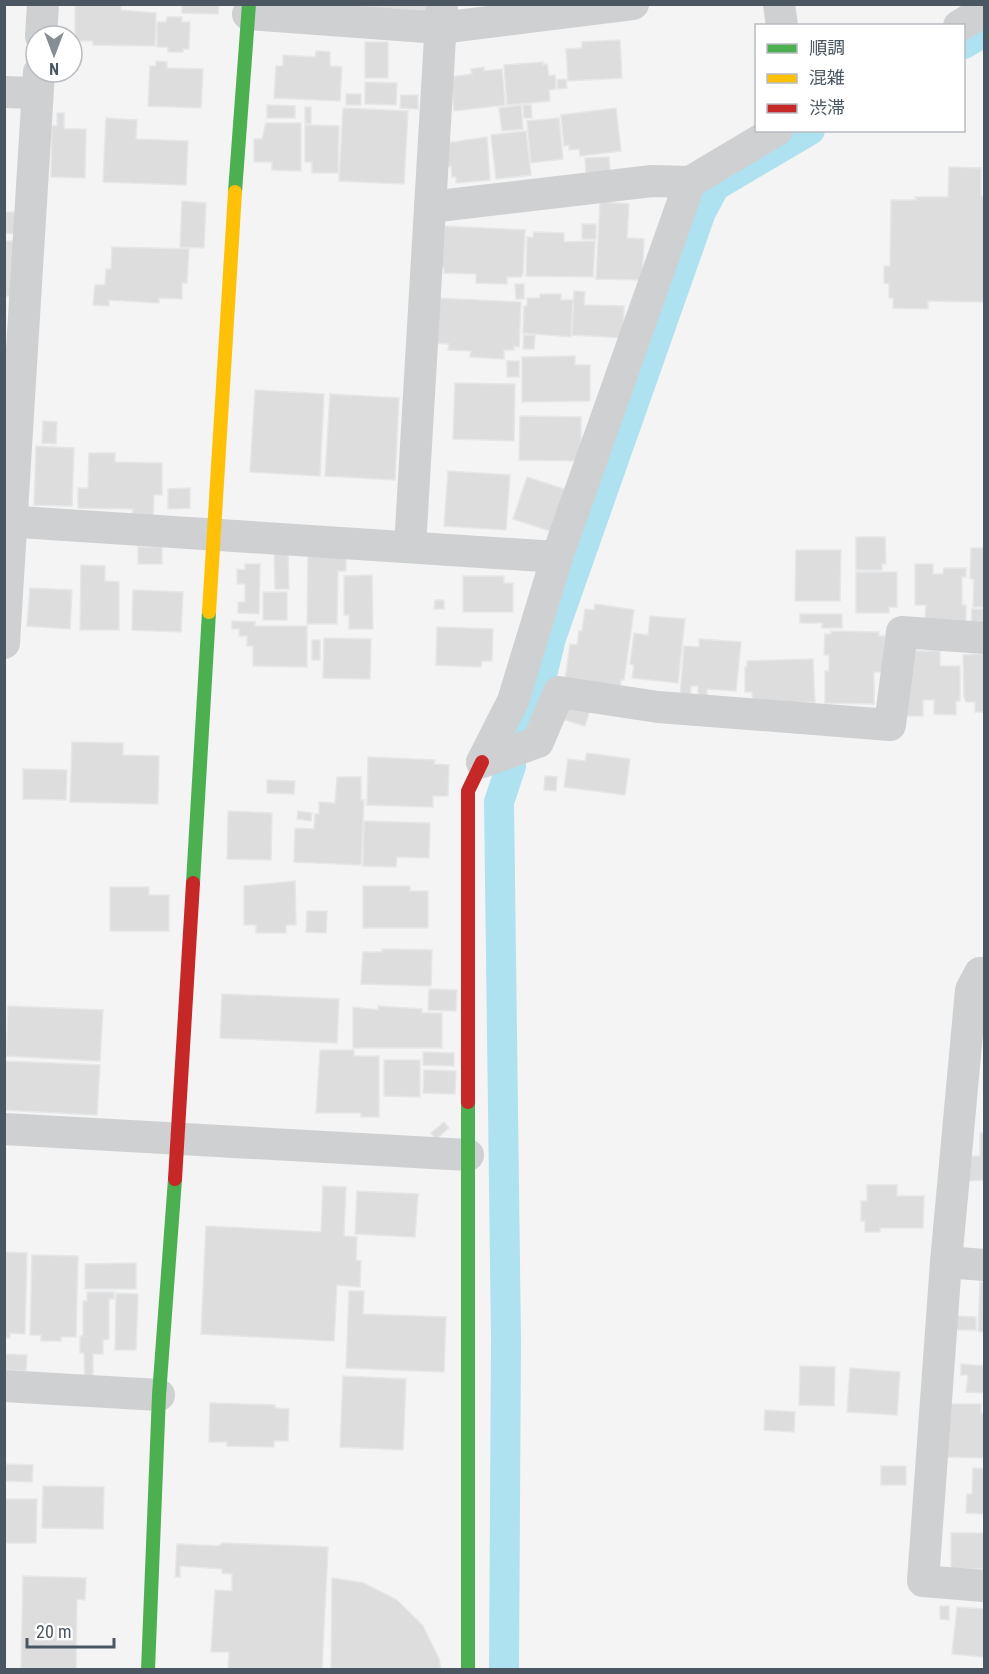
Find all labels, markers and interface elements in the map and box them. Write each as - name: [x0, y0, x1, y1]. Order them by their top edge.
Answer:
- north arrow: [24, 24, 84, 84]
- legend: [755, 24, 965, 132]
- text: 順調: [809, 37, 845, 58]
- text: N: [49, 59, 59, 78]
- text: 混雑: [809, 67, 845, 88]
- text: 渋滞: [809, 97, 845, 118]
- scale bar: [27, 1611, 114, 1649]
- text: 20 m: [36, 1621, 71, 1642]

